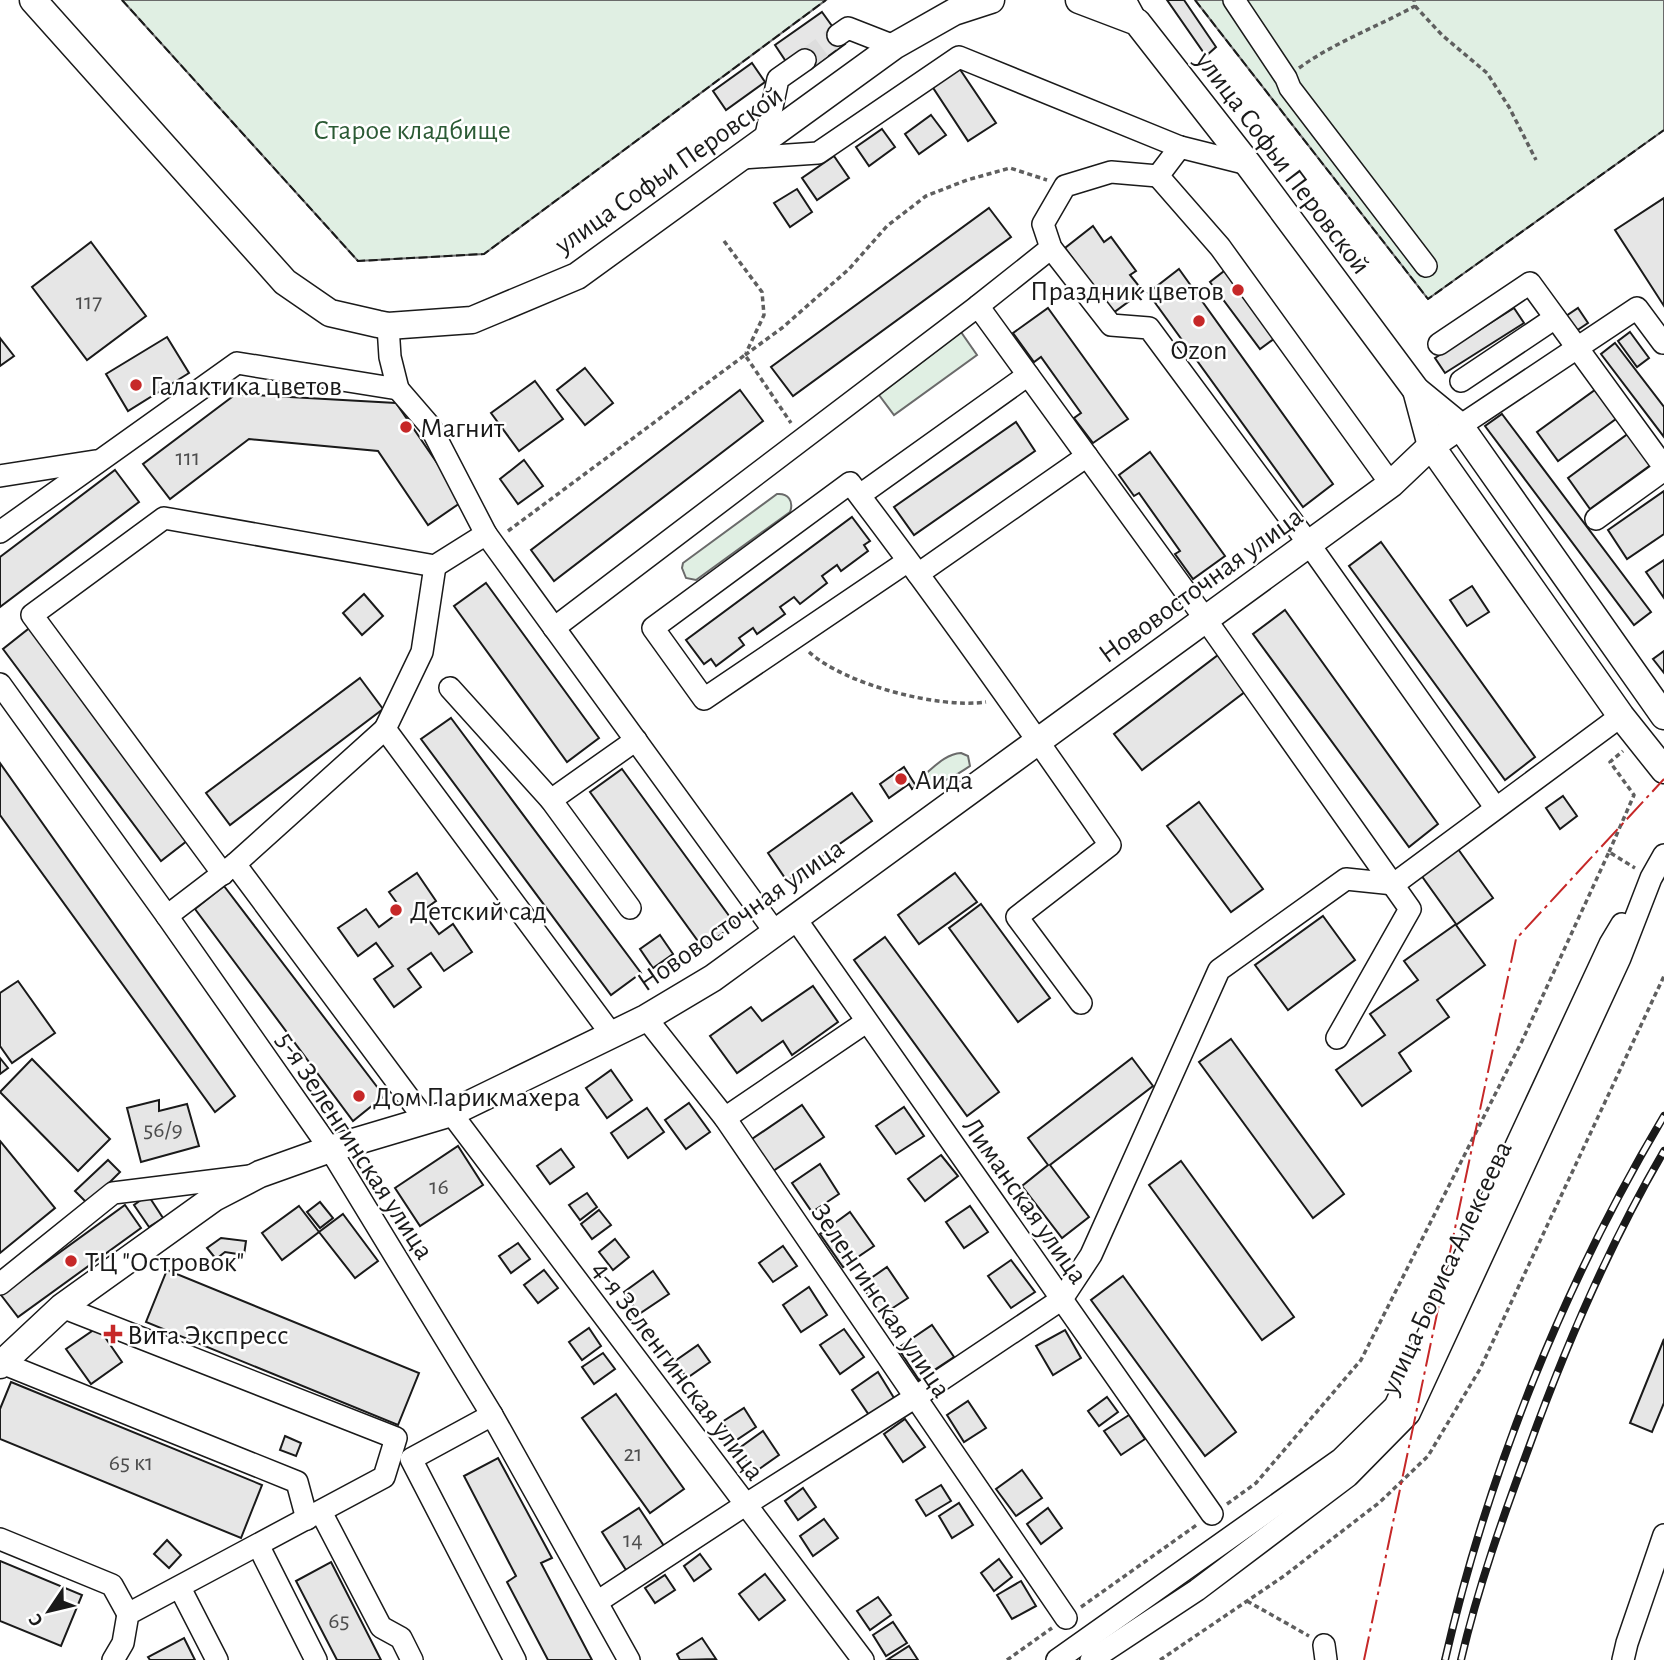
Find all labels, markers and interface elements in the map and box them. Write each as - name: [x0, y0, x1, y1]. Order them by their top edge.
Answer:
- street label: улица Софьи Перовской: [1189, 46, 1375, 280]
- street label: улица Софьи Перовской: [549, 82, 788, 260]
- park label: Старое кладбище: [313, 117, 511, 145]
- place label: Праздник цветов: [1030, 278, 1224, 306]
- marker: Праздник цветов: [1230, 282, 1246, 298]
- house number: 117: [76, 290, 102, 314]
- marker: Ozon: [1191, 313, 1207, 329]
- place label: Ozon: [1171, 337, 1227, 365]
- place label: Галактика цветов: [150, 373, 342, 401]
- marker: Галактика цветов: [128, 377, 144, 393]
- place label: Магнит: [420, 415, 505, 443]
- marker: Магнит: [398, 419, 414, 435]
- house number: 111: [176, 446, 200, 470]
- street label: Нововосточная улица: [1094, 502, 1308, 669]
- place label: Аида: [915, 767, 973, 795]
- marker: Аида: [893, 771, 909, 787]
- street label: Нововосточная улица: [633, 834, 850, 997]
- place label: Детский сад: [410, 898, 547, 926]
- marker: Детский сад: [388, 902, 404, 918]
- street label: 5-я Зеленгинская улица: [270, 1027, 438, 1265]
- place label: Дом Парикмахера: [373, 1084, 580, 1112]
- marker: Дом Парикмахера: [351, 1088, 367, 1104]
- street label: Лиманская улица: [957, 1113, 1092, 1290]
- house number: 56/9: [143, 1118, 183, 1142]
- street label: улица Бориса Алексеева: [1375, 1137, 1518, 1400]
- house number: 16: [429, 1175, 449, 1199]
- street label: Зеленгинская улица: [805, 1199, 956, 1403]
- place label: ТЦ "Островок": [85, 1249, 244, 1277]
- marker: ТЦ "Островок": [63, 1253, 79, 1269]
- street label: 4-я Зеленгинская улица: [586, 1256, 769, 1486]
- place label: Вита Экспресс: [127, 1322, 289, 1350]
- marker: Вита Экспресс: [105, 1326, 121, 1342]
- house number: 21: [623, 1442, 643, 1466]
- house number: 65 к1: [109, 1451, 153, 1475]
- house number: 14: [623, 1528, 643, 1552]
- north arrow: [14, 1576, 84, 1646]
- house number: 65: [328, 1609, 350, 1633]
- text: С: [26, 1610, 47, 1630]

